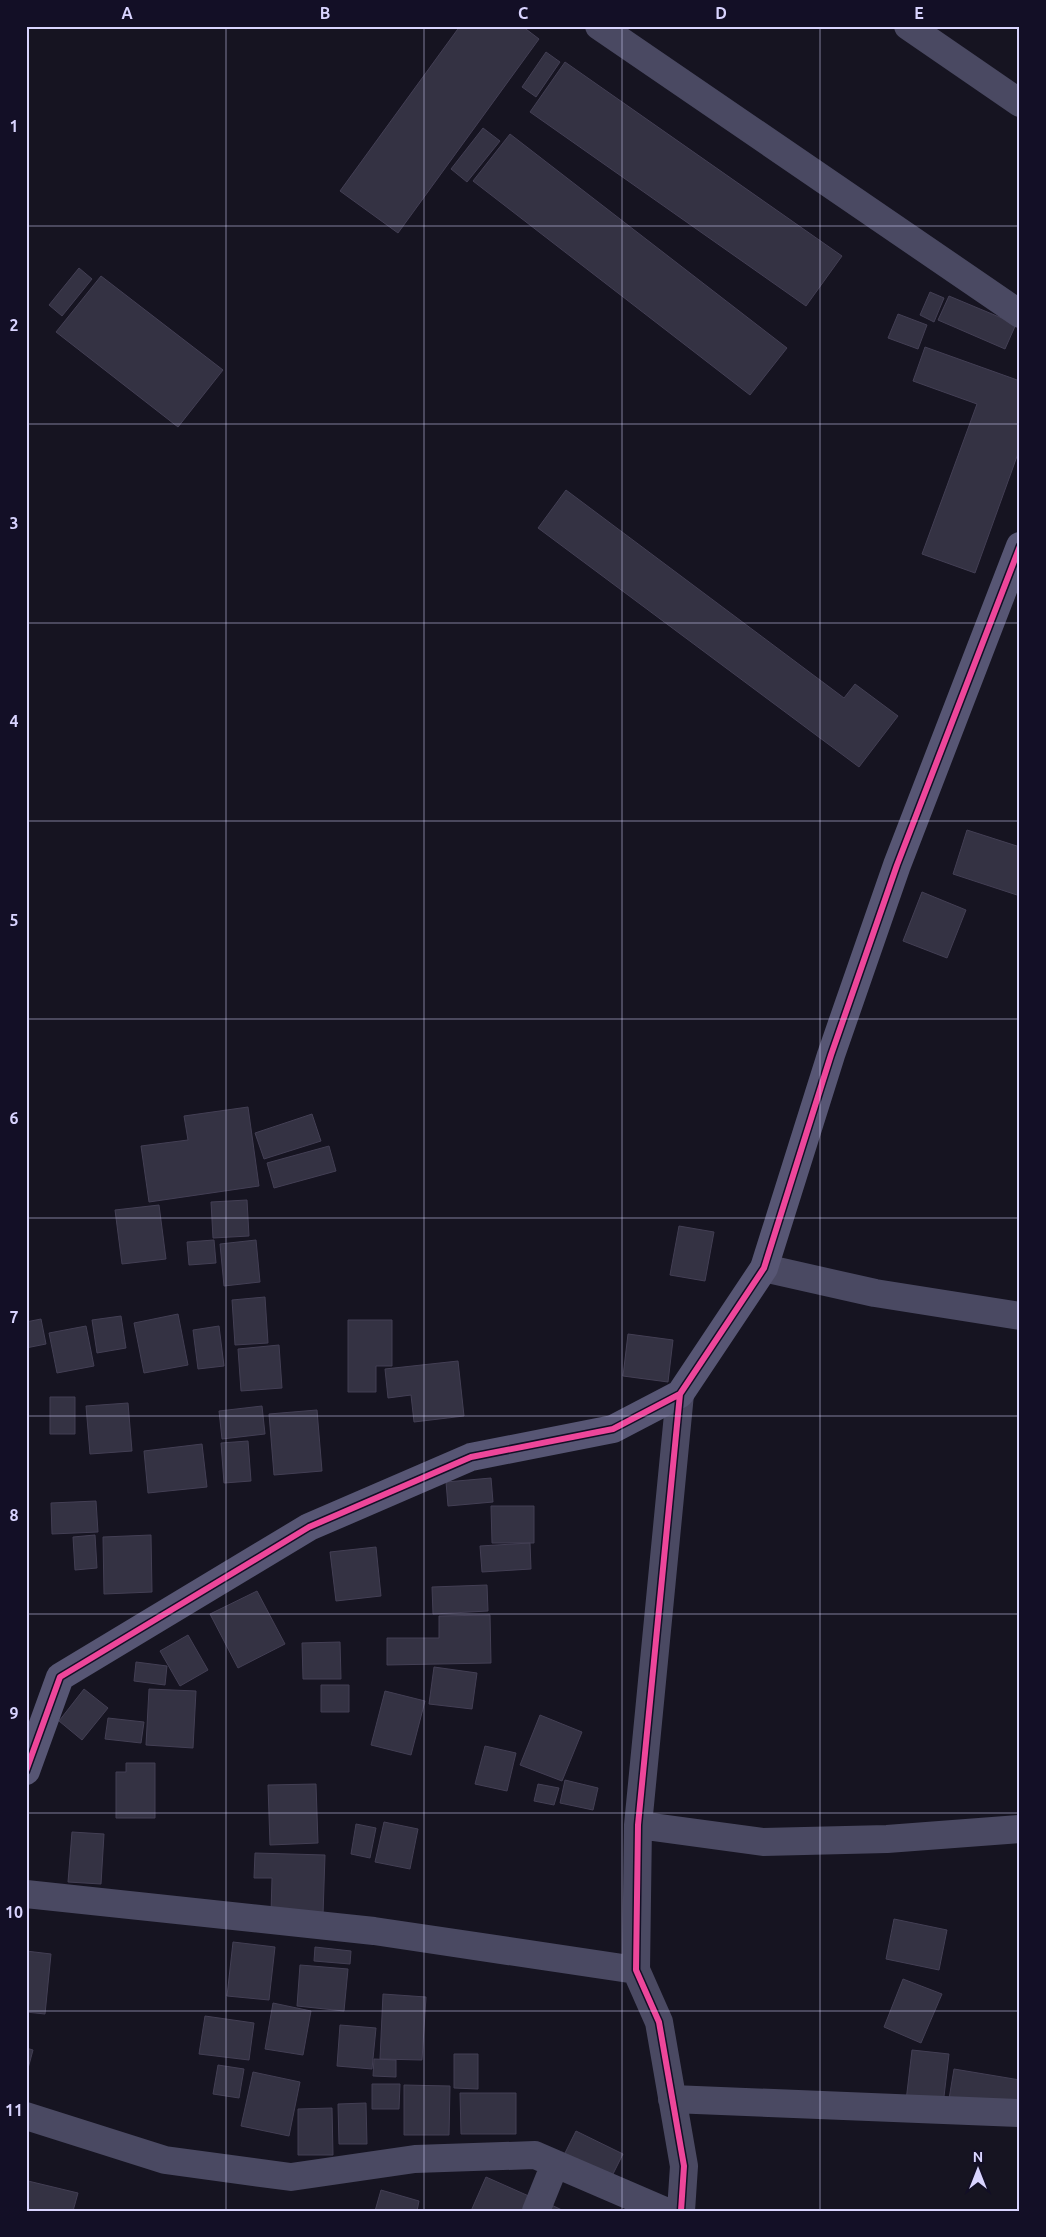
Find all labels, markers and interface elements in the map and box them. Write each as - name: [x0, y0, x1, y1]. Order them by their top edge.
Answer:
- text: A: [121, 4, 133, 22]
- text: B: [320, 4, 330, 22]
- text: C: [518, 4, 528, 22]
- text: D: [715, 4, 727, 22]
- text: E: [914, 4, 924, 22]
- text: 1: [9, 117, 19, 135]
- text: 2: [9, 316, 19, 334]
- text: 3: [9, 514, 19, 532]
- text: 4: [9, 712, 19, 730]
- text: 5: [9, 911, 19, 929]
- text: 6: [9, 1109, 19, 1127]
- text: 7: [9, 1308, 19, 1326]
- text: 8: [9, 1506, 19, 1524]
- text: 9: [9, 1704, 19, 1722]
- text: 10: [5, 1903, 23, 1921]
- text: 11: [5, 2101, 23, 2119]
- north arrow: [954, 2144, 1004, 2194]
- text: N: [973, 2149, 983, 2165]

